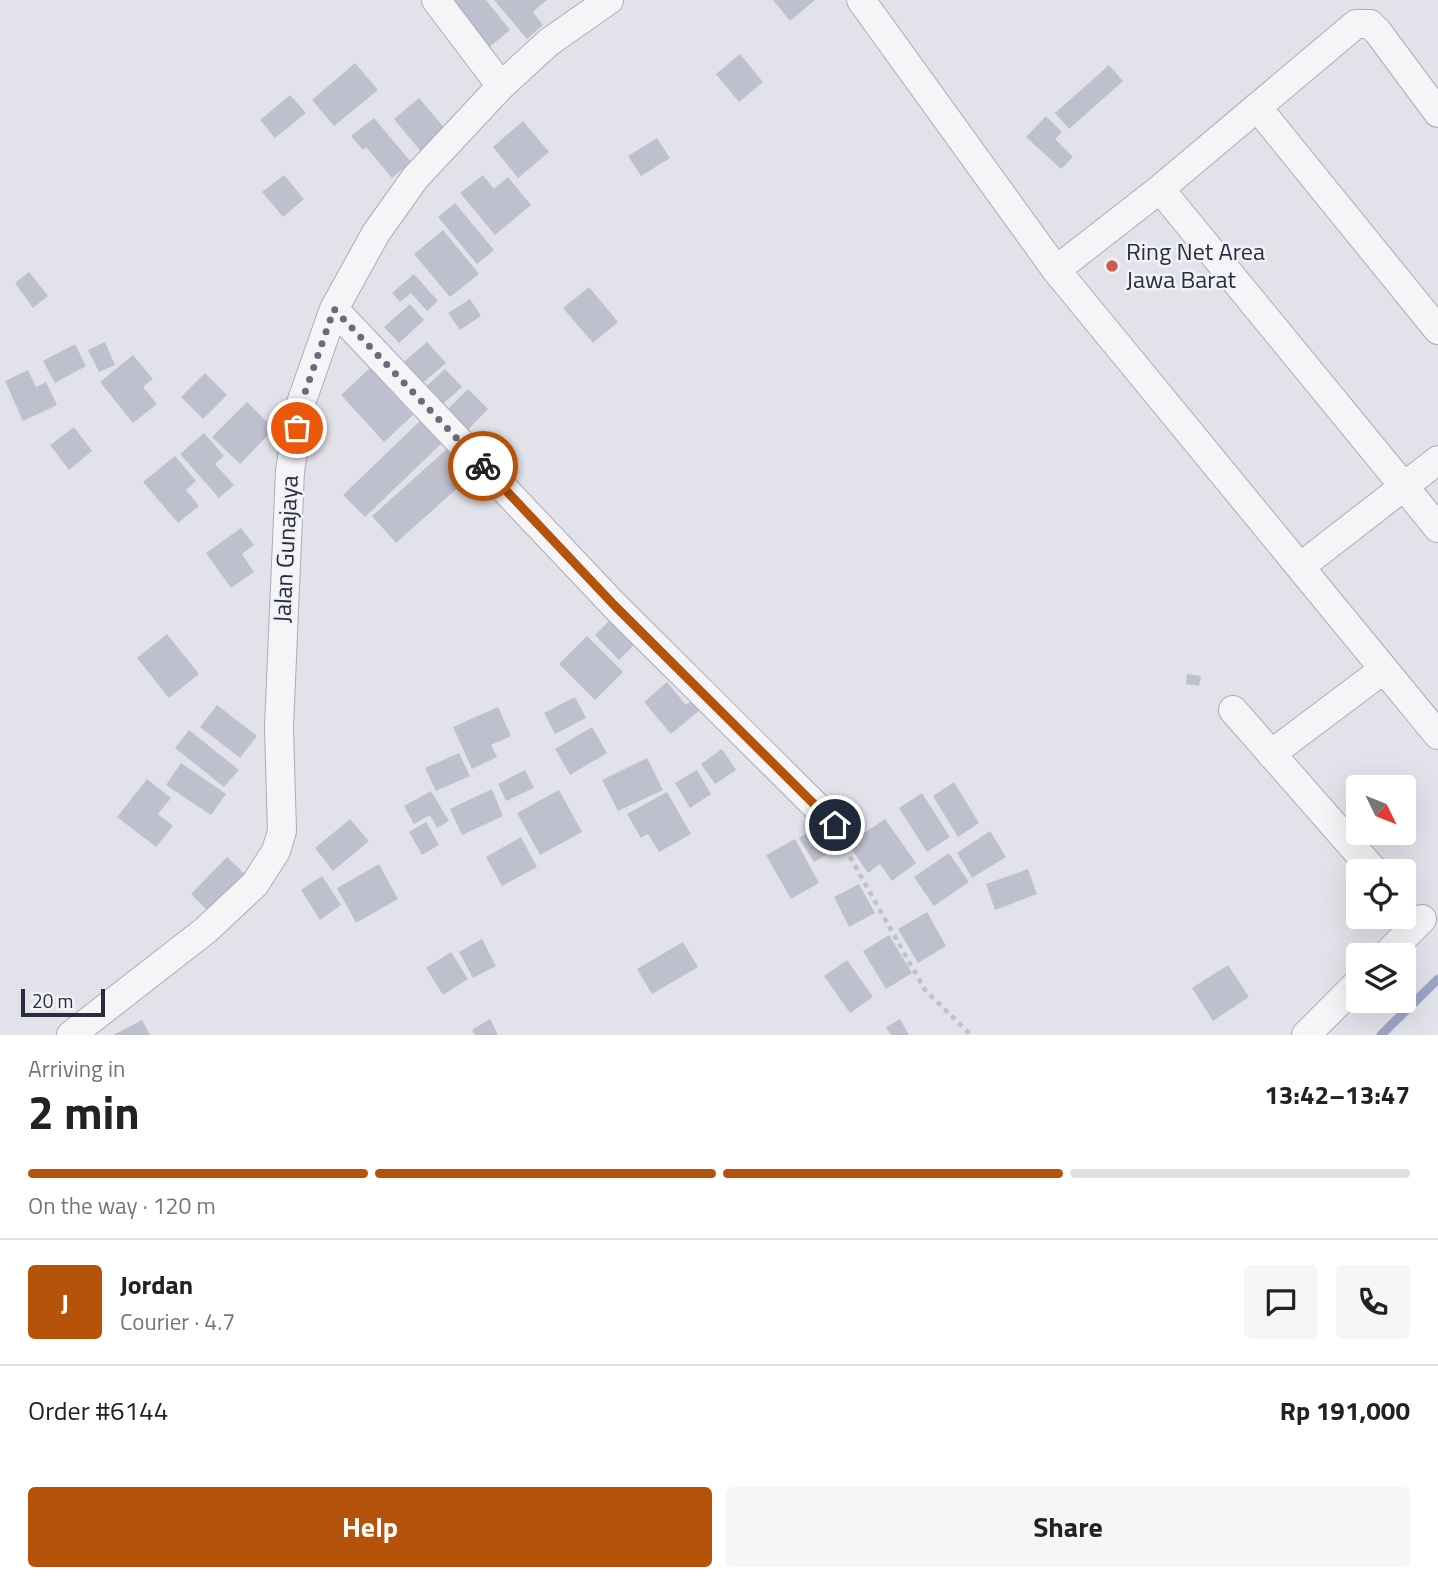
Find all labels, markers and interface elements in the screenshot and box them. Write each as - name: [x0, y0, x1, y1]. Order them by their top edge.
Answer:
- place label: Ring Net Area Jawa Barat: [1126, 233, 1265, 297]
- marker: Ring Net Area Jawa Barat: [1104, 258, 1120, 274]
- pin: [267, 398, 327, 458]
- icon: bag: [278, 409, 316, 447]
- courier: [448, 431, 518, 501]
- icon: bike: [464, 447, 502, 485]
- street label: Jalan Gunajaya: [263, 474, 307, 624]
- north arrow: [1346, 775, 1416, 845]
- map controls: [1346, 775, 1416, 1013]
- pin: [805, 795, 865, 855]
- icon: home: [816, 806, 854, 844]
- button: locate: [1346, 859, 1416, 929]
- button: layers: [1346, 943, 1416, 1013]
- scale bar: [21, 986, 105, 1018]
- text: 20 m: [32, 986, 73, 1015]
- text: Arriving in: [28, 1051, 125, 1086]
- text: 13:42–13:47: [1264, 1075, 1410, 1114]
- text: 2 min: [28, 1077, 140, 1147]
- text: On the way · 120 m: [28, 1188, 216, 1223]
- text: Jordan: [120, 1265, 193, 1304]
- button: chat: [1244, 1265, 1318, 1339]
- button: phone: [1336, 1265, 1410, 1339]
- text: J: [61, 1283, 69, 1322]
- text: Courier · 4.7: [120, 1304, 235, 1339]
- text: Order #6144: [28, 1391, 168, 1430]
- text: Rp 191,000: [1280, 1391, 1410, 1430]
- button: Help: [28, 1487, 712, 1567]
- button: Share: [726, 1487, 1410, 1567]

